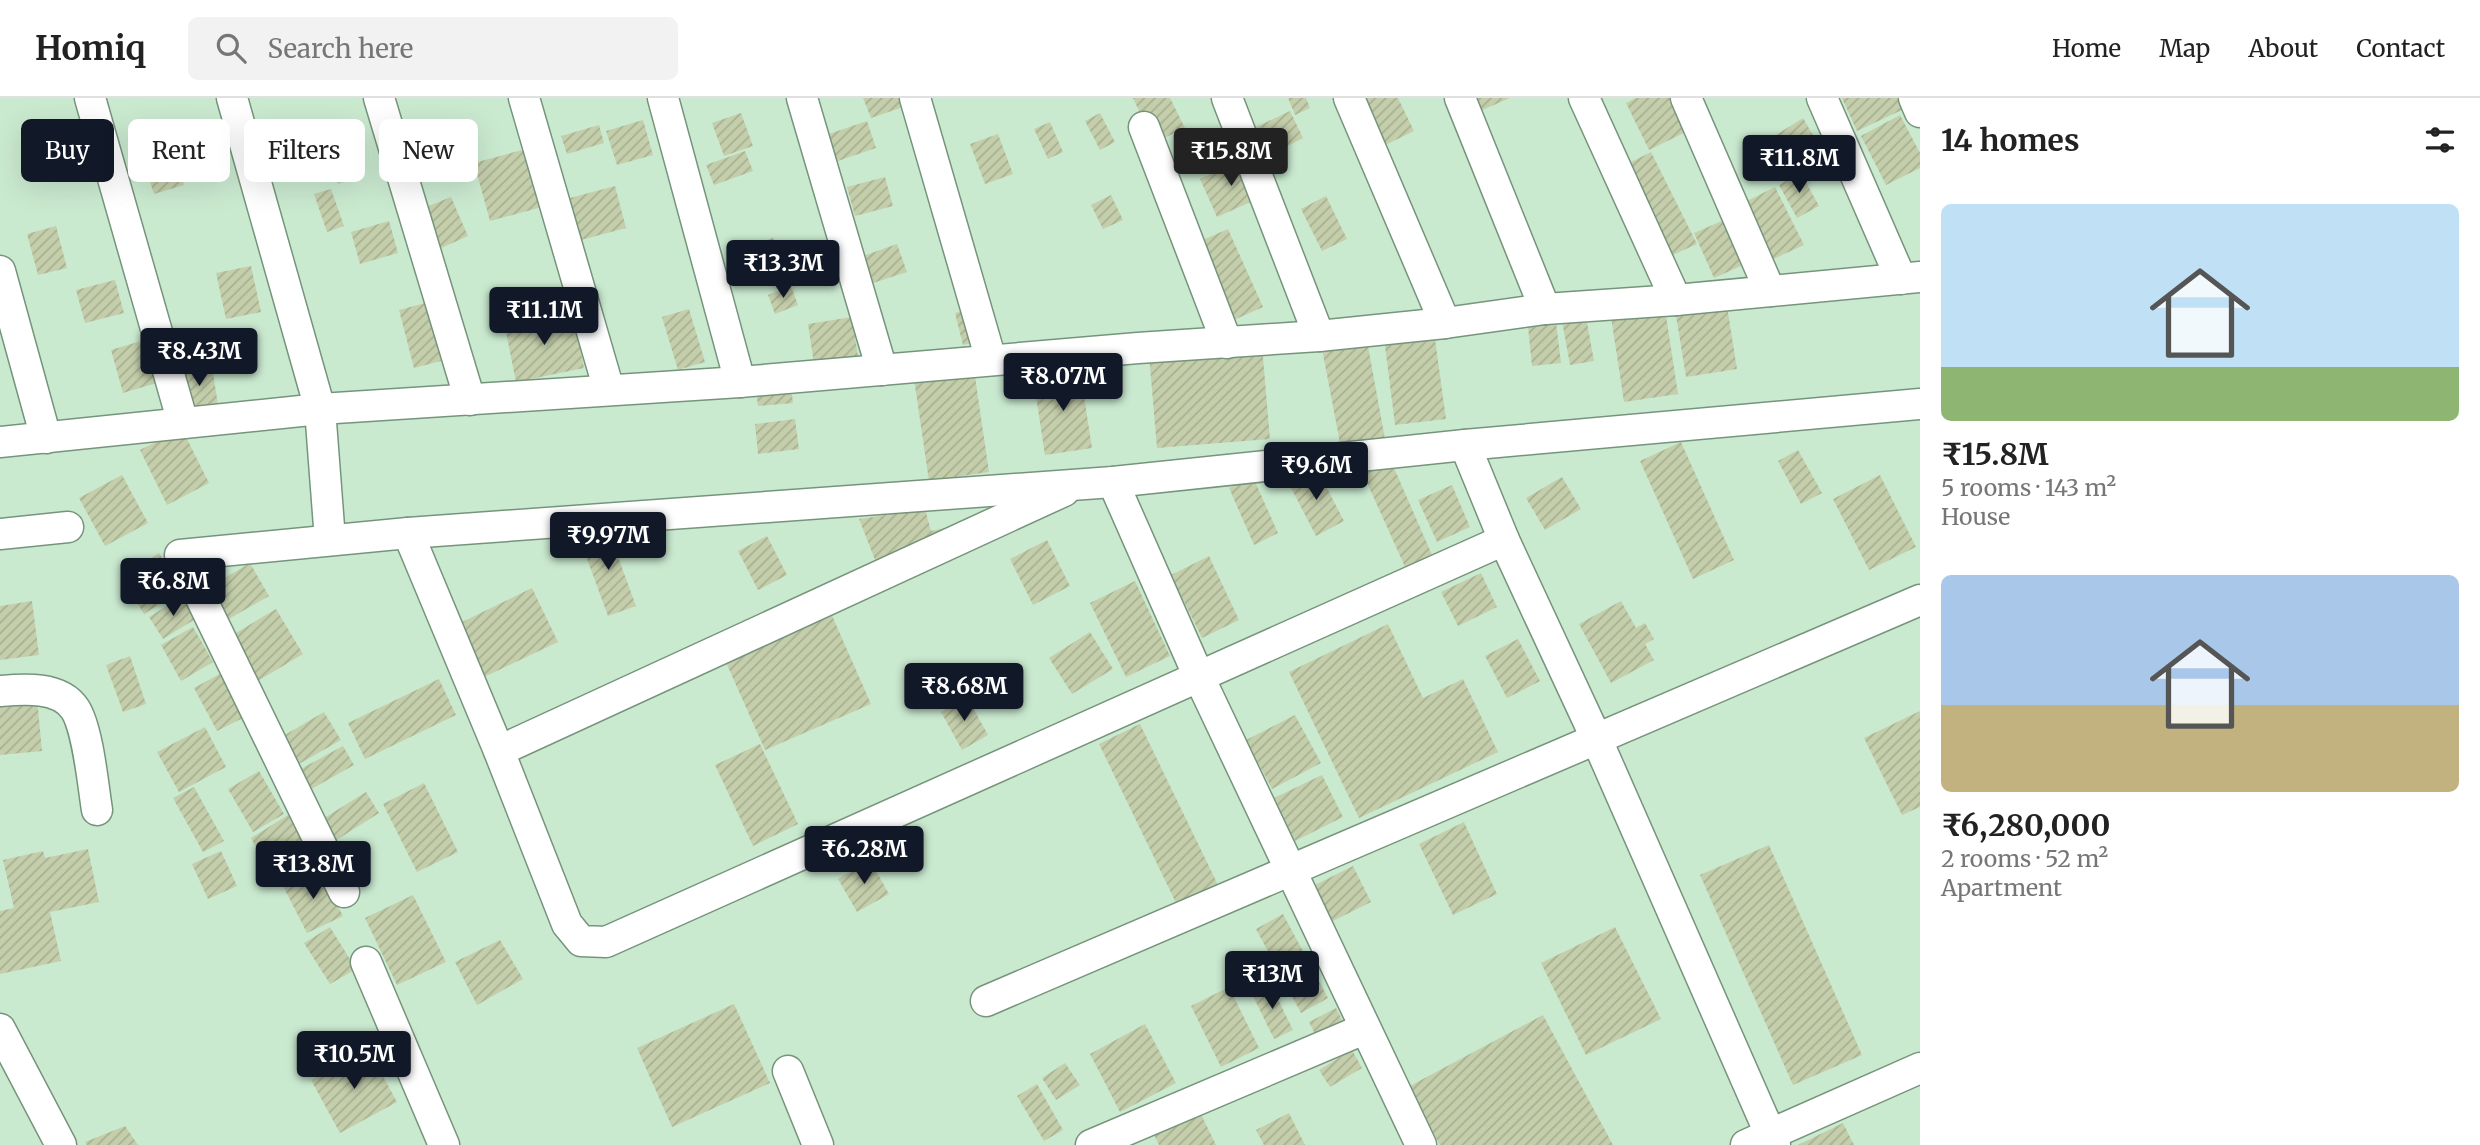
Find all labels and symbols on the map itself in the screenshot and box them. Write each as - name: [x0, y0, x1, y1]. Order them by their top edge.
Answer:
- pin: ₹15.8M: [1174, 129, 1288, 188]
- pin: ₹11.8M: [1742, 136, 1856, 195]
- pin: ₹13.3M: [726, 240, 840, 300]
- pin: ₹11.1M: [487, 288, 601, 347]
- pin: ₹8.43M: [142, 328, 256, 388]
- pin: ₹8.07M: [1006, 354, 1120, 413]
- pin: ₹9.6M: [1267, 442, 1365, 502]
- pin: ₹9.97M: [551, 512, 665, 572]
- pin: ₹6.8M: [124, 559, 222, 618]
- pin: ₹8.68M: [907, 664, 1021, 723]
- pin: ₹6.28M: [807, 826, 921, 886]
- pin: ₹13.8M: [256, 842, 370, 901]
- pin: ₹13M: [1231, 951, 1313, 1011]
- pin: ₹10.5M: [297, 1032, 411, 1091]

